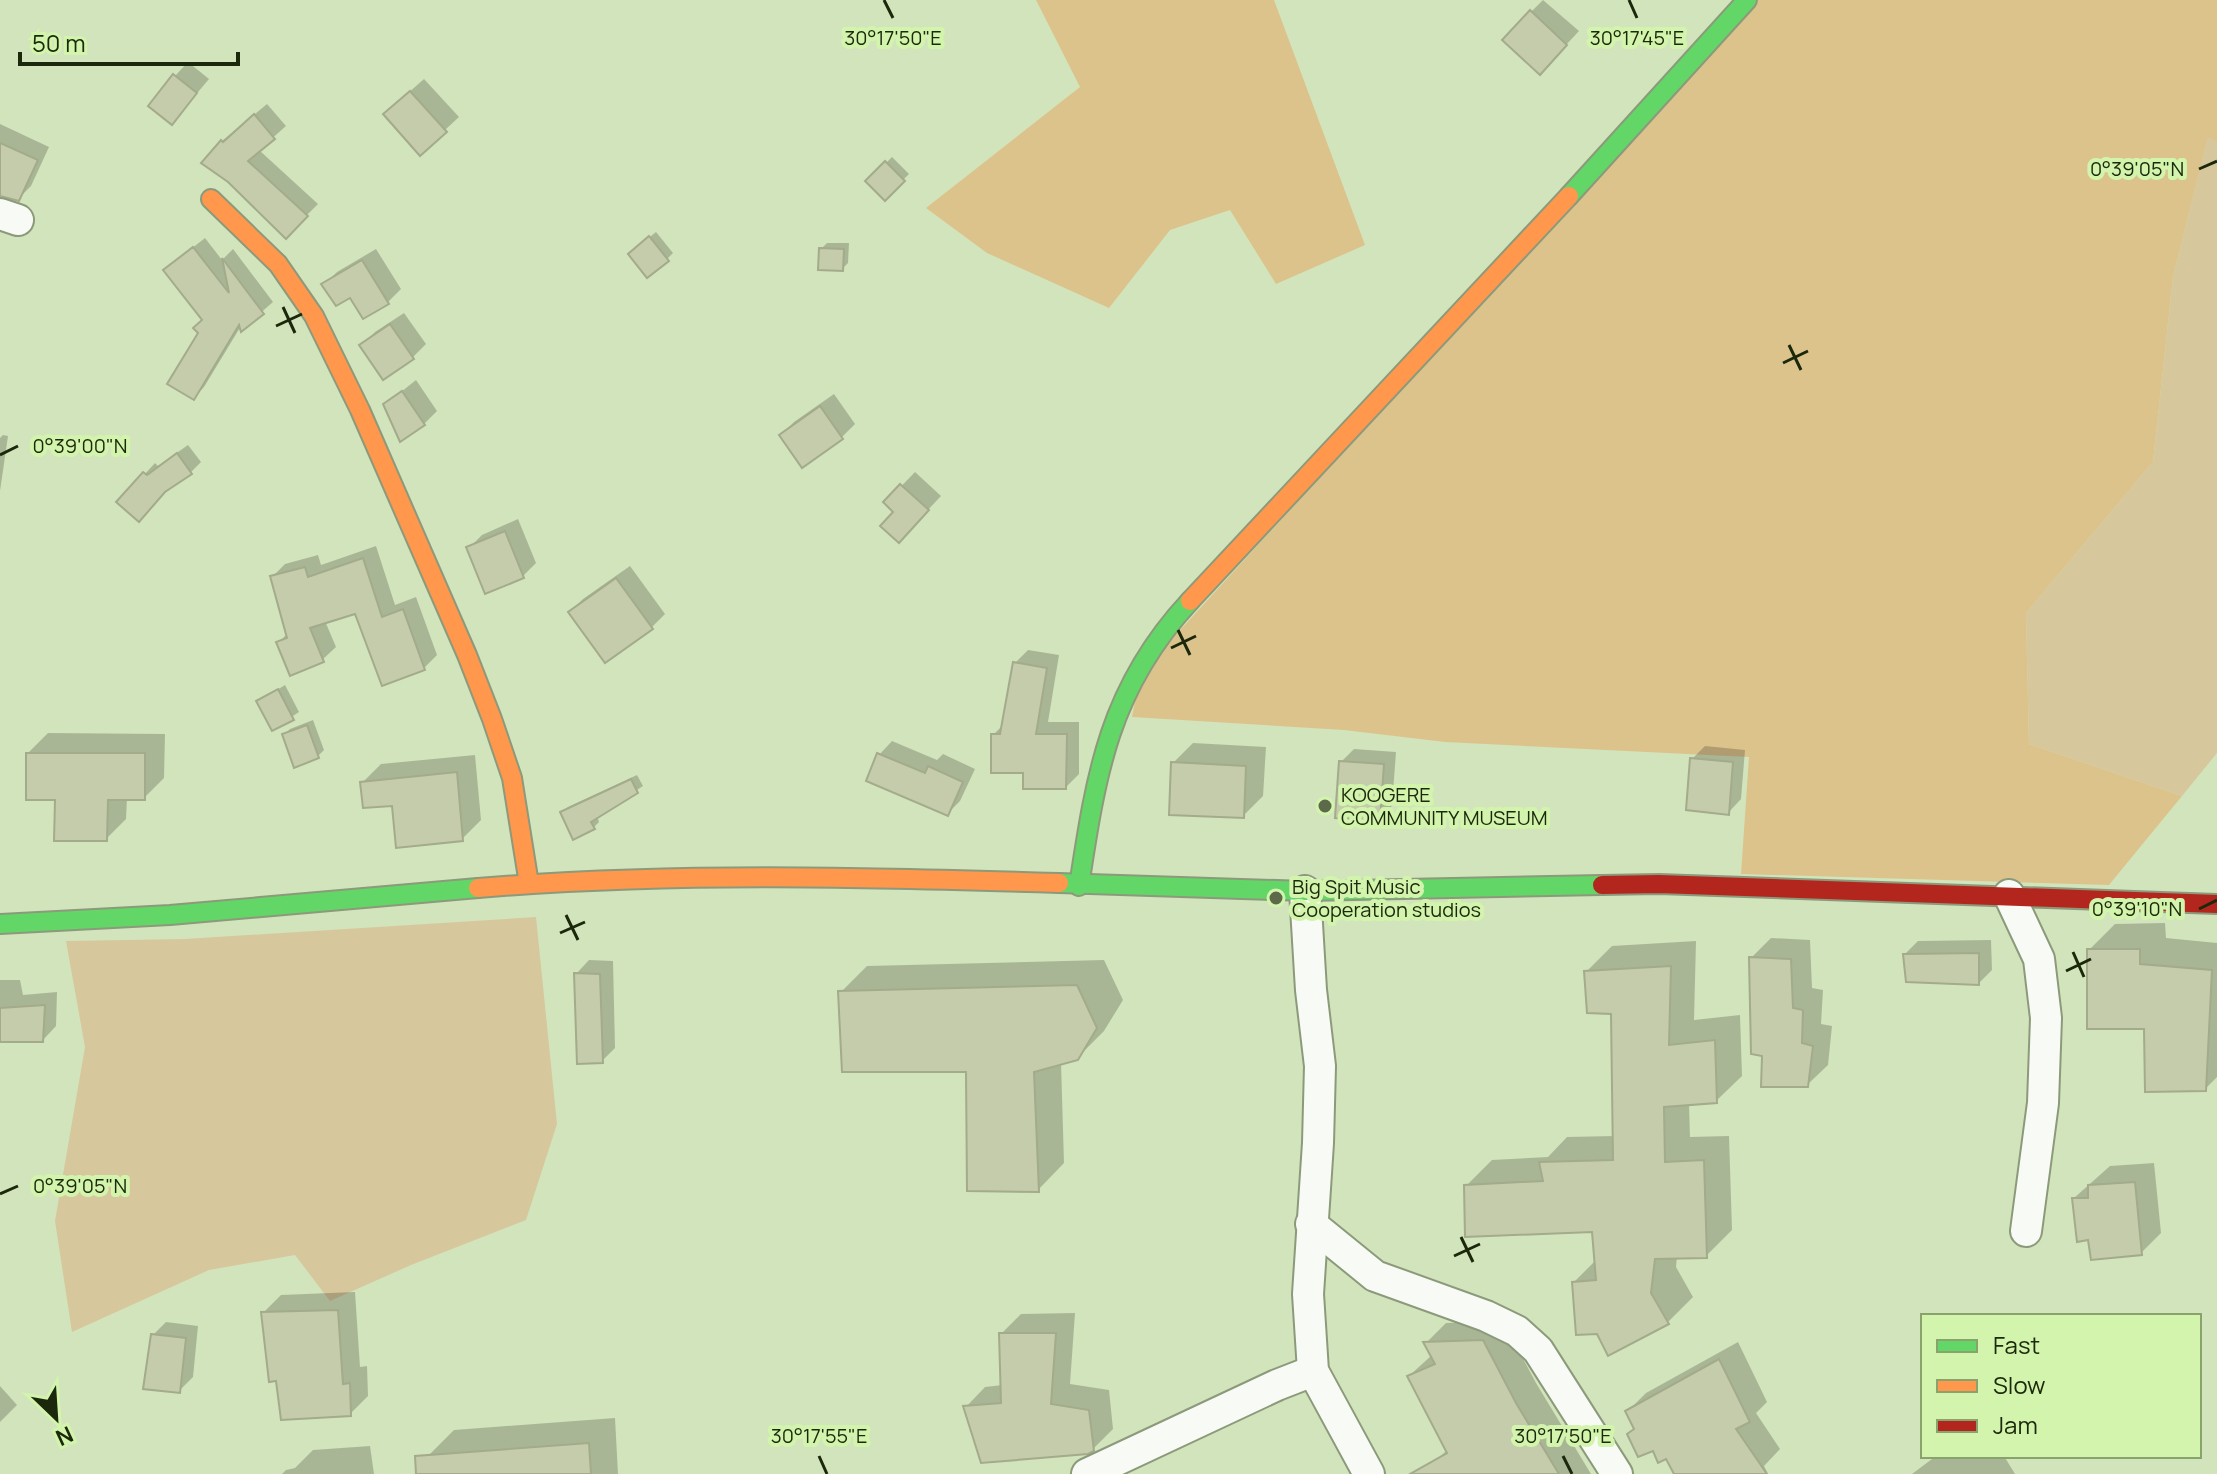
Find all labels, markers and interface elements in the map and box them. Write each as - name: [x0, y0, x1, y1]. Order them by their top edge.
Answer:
- scale bar: [20, 16, 238, 66]
- text: 30°17'50"E: [844, 24, 942, 51]
- text: 30°17'45"E: [1590, 24, 1684, 51]
- text: 50 m: [32, 26, 86, 59]
- text: 0°39'05"N: [2090, 155, 2184, 182]
- text: 0°39'00"N: [33, 432, 127, 459]
- place label: KOOGERE COMMUNITY MUSEUM: [1341, 781, 1547, 831]
- marker: KOOGERE COMMUNITY MUSEUM: [1316, 797, 1334, 815]
- place label: Big Spit Music Cooperation studios: [1292, 873, 1481, 923]
- marker: Big Spit Music Cooperation studios: [1267, 889, 1285, 907]
- text: 0°39'10"N: [2092, 895, 2182, 922]
- text: 0°39'05"N: [33, 1172, 127, 1199]
- legend: [1921, 1314, 2201, 1458]
- text: Fast: [1993, 1328, 2040, 1361]
- text: Slow: [1993, 1368, 2046, 1401]
- north arrow: [16, 1378, 96, 1458]
- text: Jam: [1993, 1408, 2038, 1441]
- text: N: [51, 1419, 78, 1453]
- text: 30°17'55"E: [771, 1422, 867, 1449]
- text: 30°17'50"E: [1514, 1422, 1612, 1449]

